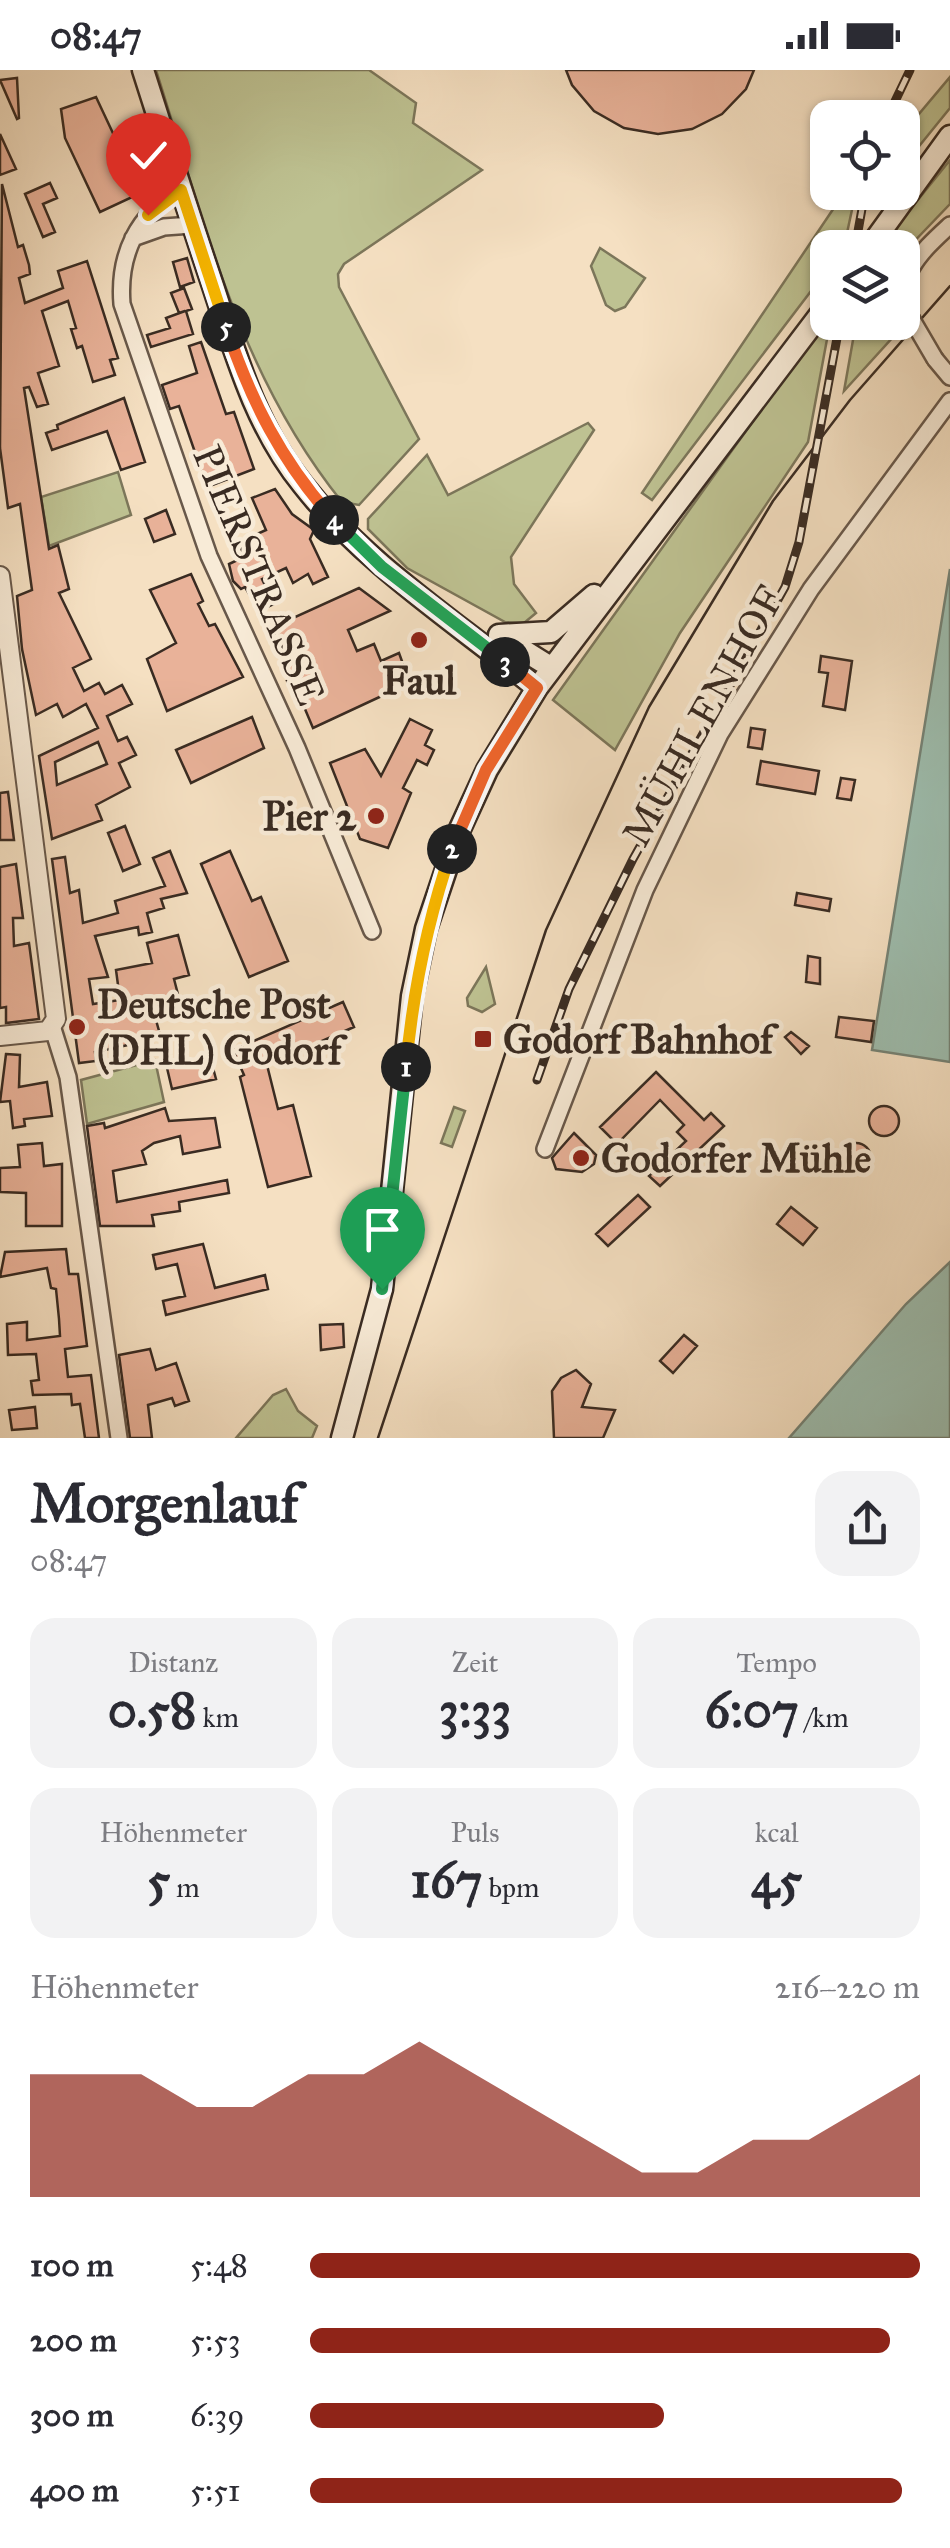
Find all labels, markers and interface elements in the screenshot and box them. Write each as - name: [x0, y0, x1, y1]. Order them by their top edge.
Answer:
- text: 08:47: [50, 12, 142, 58]
- map controls: [810, 100, 920, 340]
- button: locate: [810, 100, 920, 210]
- pin: [106, 113, 191, 216]
- icon: check: [121, 128, 176, 183]
- button: layers: [810, 230, 920, 340]
- pin: 5: [201, 302, 251, 352]
- text: 5: [219, 309, 233, 344]
- street label: PIERSTRASSE: [182, 438, 336, 712]
- pin: 4: [309, 495, 359, 545]
- text: 4: [326, 502, 342, 537]
- street label: MÜHLENHOF: [611, 577, 795, 855]
- marker: Faul: [408, 629, 430, 651]
- pin: 3: [480, 637, 530, 687]
- text: 3: [499, 644, 511, 679]
- place label: Faul: [382, 656, 457, 705]
- place label: Pier 2: [262, 792, 357, 841]
- marker: Pier 2: [365, 805, 387, 827]
- pin: 2: [427, 824, 477, 874]
- text: 2: [445, 831, 459, 866]
- place label: Deutsche Post (DHL) Godorf: [97, 980, 348, 1076]
- place label: Godorf Bahnhof: [503, 1015, 780, 1064]
- marker: Deutsche Post (DHL) Godorf: [66, 1016, 88, 1038]
- marker: Godorf Bahnhof: [472, 1028, 494, 1050]
- pin: 1: [381, 1042, 431, 1092]
- text: 1: [400, 1049, 412, 1084]
- place label: Godorfer Mühle: [601, 1134, 872, 1183]
- marker: Godorfer Mühle: [570, 1147, 592, 1169]
- pin: [340, 1187, 425, 1290]
- icon: arrive: [355, 1202, 410, 1257]
- text: Morgenlauf: [30, 1470, 299, 1537]
- button: share: [815, 1471, 920, 1576]
- text: 08:47: [30, 1541, 107, 1580]
- text: Distanz: [128, 1645, 218, 1680]
- text: Zeit: [452, 1645, 498, 1680]
- text: Tempo: [736, 1645, 817, 1680]
- text: 0.58: [108, 1680, 196, 1741]
- text: 3:33: [439, 1680, 511, 1741]
- text: 6:07: [705, 1680, 799, 1741]
- text: km: [196, 1700, 239, 1735]
- text: /km: [799, 1700, 849, 1735]
- text: Höhenmeter: [100, 1815, 247, 1850]
- text: Puls: [451, 1815, 499, 1850]
- text: kcal: [755, 1815, 799, 1850]
- text: 5: [147, 1850, 170, 1911]
- text: 167: [410, 1850, 482, 1911]
- text: 45: [751, 1850, 802, 1911]
- text: m: [170, 1870, 200, 1905]
- text: bpm: [482, 1870, 539, 1905]
- text: Höhenmeter: [30, 1968, 199, 2007]
- text: 216–220 m: [775, 1968, 920, 2007]
- text: 100 m: [30, 2246, 114, 2285]
- text: 5:48: [190, 2246, 248, 2285]
- text: 200 m: [30, 2321, 117, 2360]
- text: 5:53: [190, 2321, 241, 2360]
- text: 300 m: [30, 2396, 114, 2435]
- text: 6:39: [190, 2396, 244, 2435]
- text: 400 m: [30, 2471, 119, 2510]
- text: 5:51: [190, 2471, 240, 2510]

